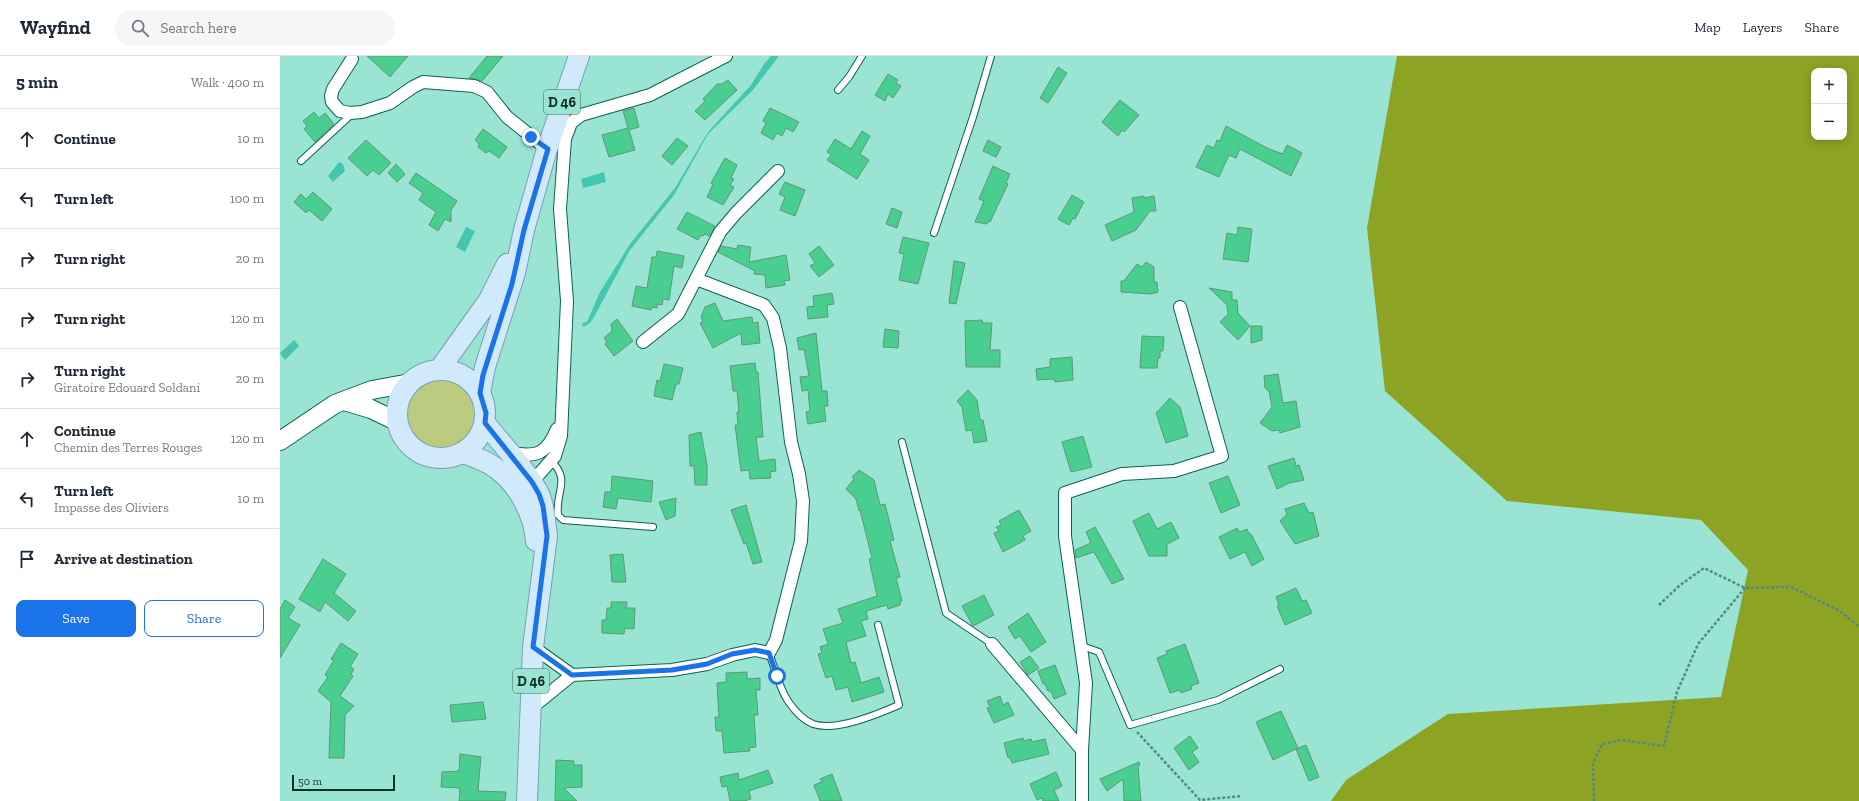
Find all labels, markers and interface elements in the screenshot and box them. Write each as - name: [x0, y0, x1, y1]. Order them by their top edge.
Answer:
- search box: [115, 10, 395, 46]
- text: Wayfind: [20, 16, 91, 39]
- icon: search: [129, 17, 151, 39]
- text: Search here: [161, 19, 237, 37]
- text: Map: [1694, 19, 1721, 36]
- text: Layers: [1743, 19, 1782, 36]
- text: Share: [1804, 19, 1839, 36]
- map controls: [1811, 68, 1847, 140]
- button: +: [1811, 68, 1847, 104]
- text: 5 min: [16, 72, 58, 92]
- text: Walk · 400 m: [191, 75, 264, 90]
- road number: D 46: [544, 90, 580, 114]
- button: −: [1811, 104, 1847, 140]
- icon: ahead: [16, 128, 38, 150]
- route end: [522, 128, 540, 146]
- text: Continue: [54, 130, 116, 148]
- text: 10 m: [237, 131, 264, 146]
- icon: left: [16, 188, 38, 210]
- text: Turn left: [54, 190, 114, 208]
- text: 100 m: [230, 191, 264, 206]
- icon: right: [16, 248, 38, 270]
- text: Turn right: [54, 250, 125, 268]
- text: 20 m: [236, 251, 264, 266]
- icon: right: [16, 308, 38, 330]
- text: Turn right: [54, 310, 125, 328]
- text: 120 m: [231, 311, 264, 326]
- text: Turn right: [54, 362, 125, 380]
- icon: right: [16, 368, 38, 390]
- text: 20 m: [236, 371, 264, 386]
- text: Giratoire Edouard Soldani: [54, 380, 200, 395]
- text: Continue: [54, 422, 116, 440]
- icon: ahead: [16, 428, 38, 450]
- text: 120 m: [231, 431, 264, 446]
- text: Chemin des Terres Rouges: [54, 440, 202, 455]
- text: Turn left: [54, 482, 114, 500]
- icon: left: [16, 488, 38, 510]
- text: 10 m: [237, 491, 264, 506]
- text: Impasse des Oliviers: [54, 500, 169, 515]
- icon: arrive: [16, 548, 38, 570]
- text: Arrive at destination: [54, 550, 193, 568]
- button: Save: [16, 600, 136, 637]
- button: Share: [144, 600, 264, 637]
- route start: [768, 667, 786, 685]
- road number: D 46: [513, 669, 549, 693]
- scale bar: [292, 773, 395, 792]
- text: 50 m: [298, 775, 322, 788]

